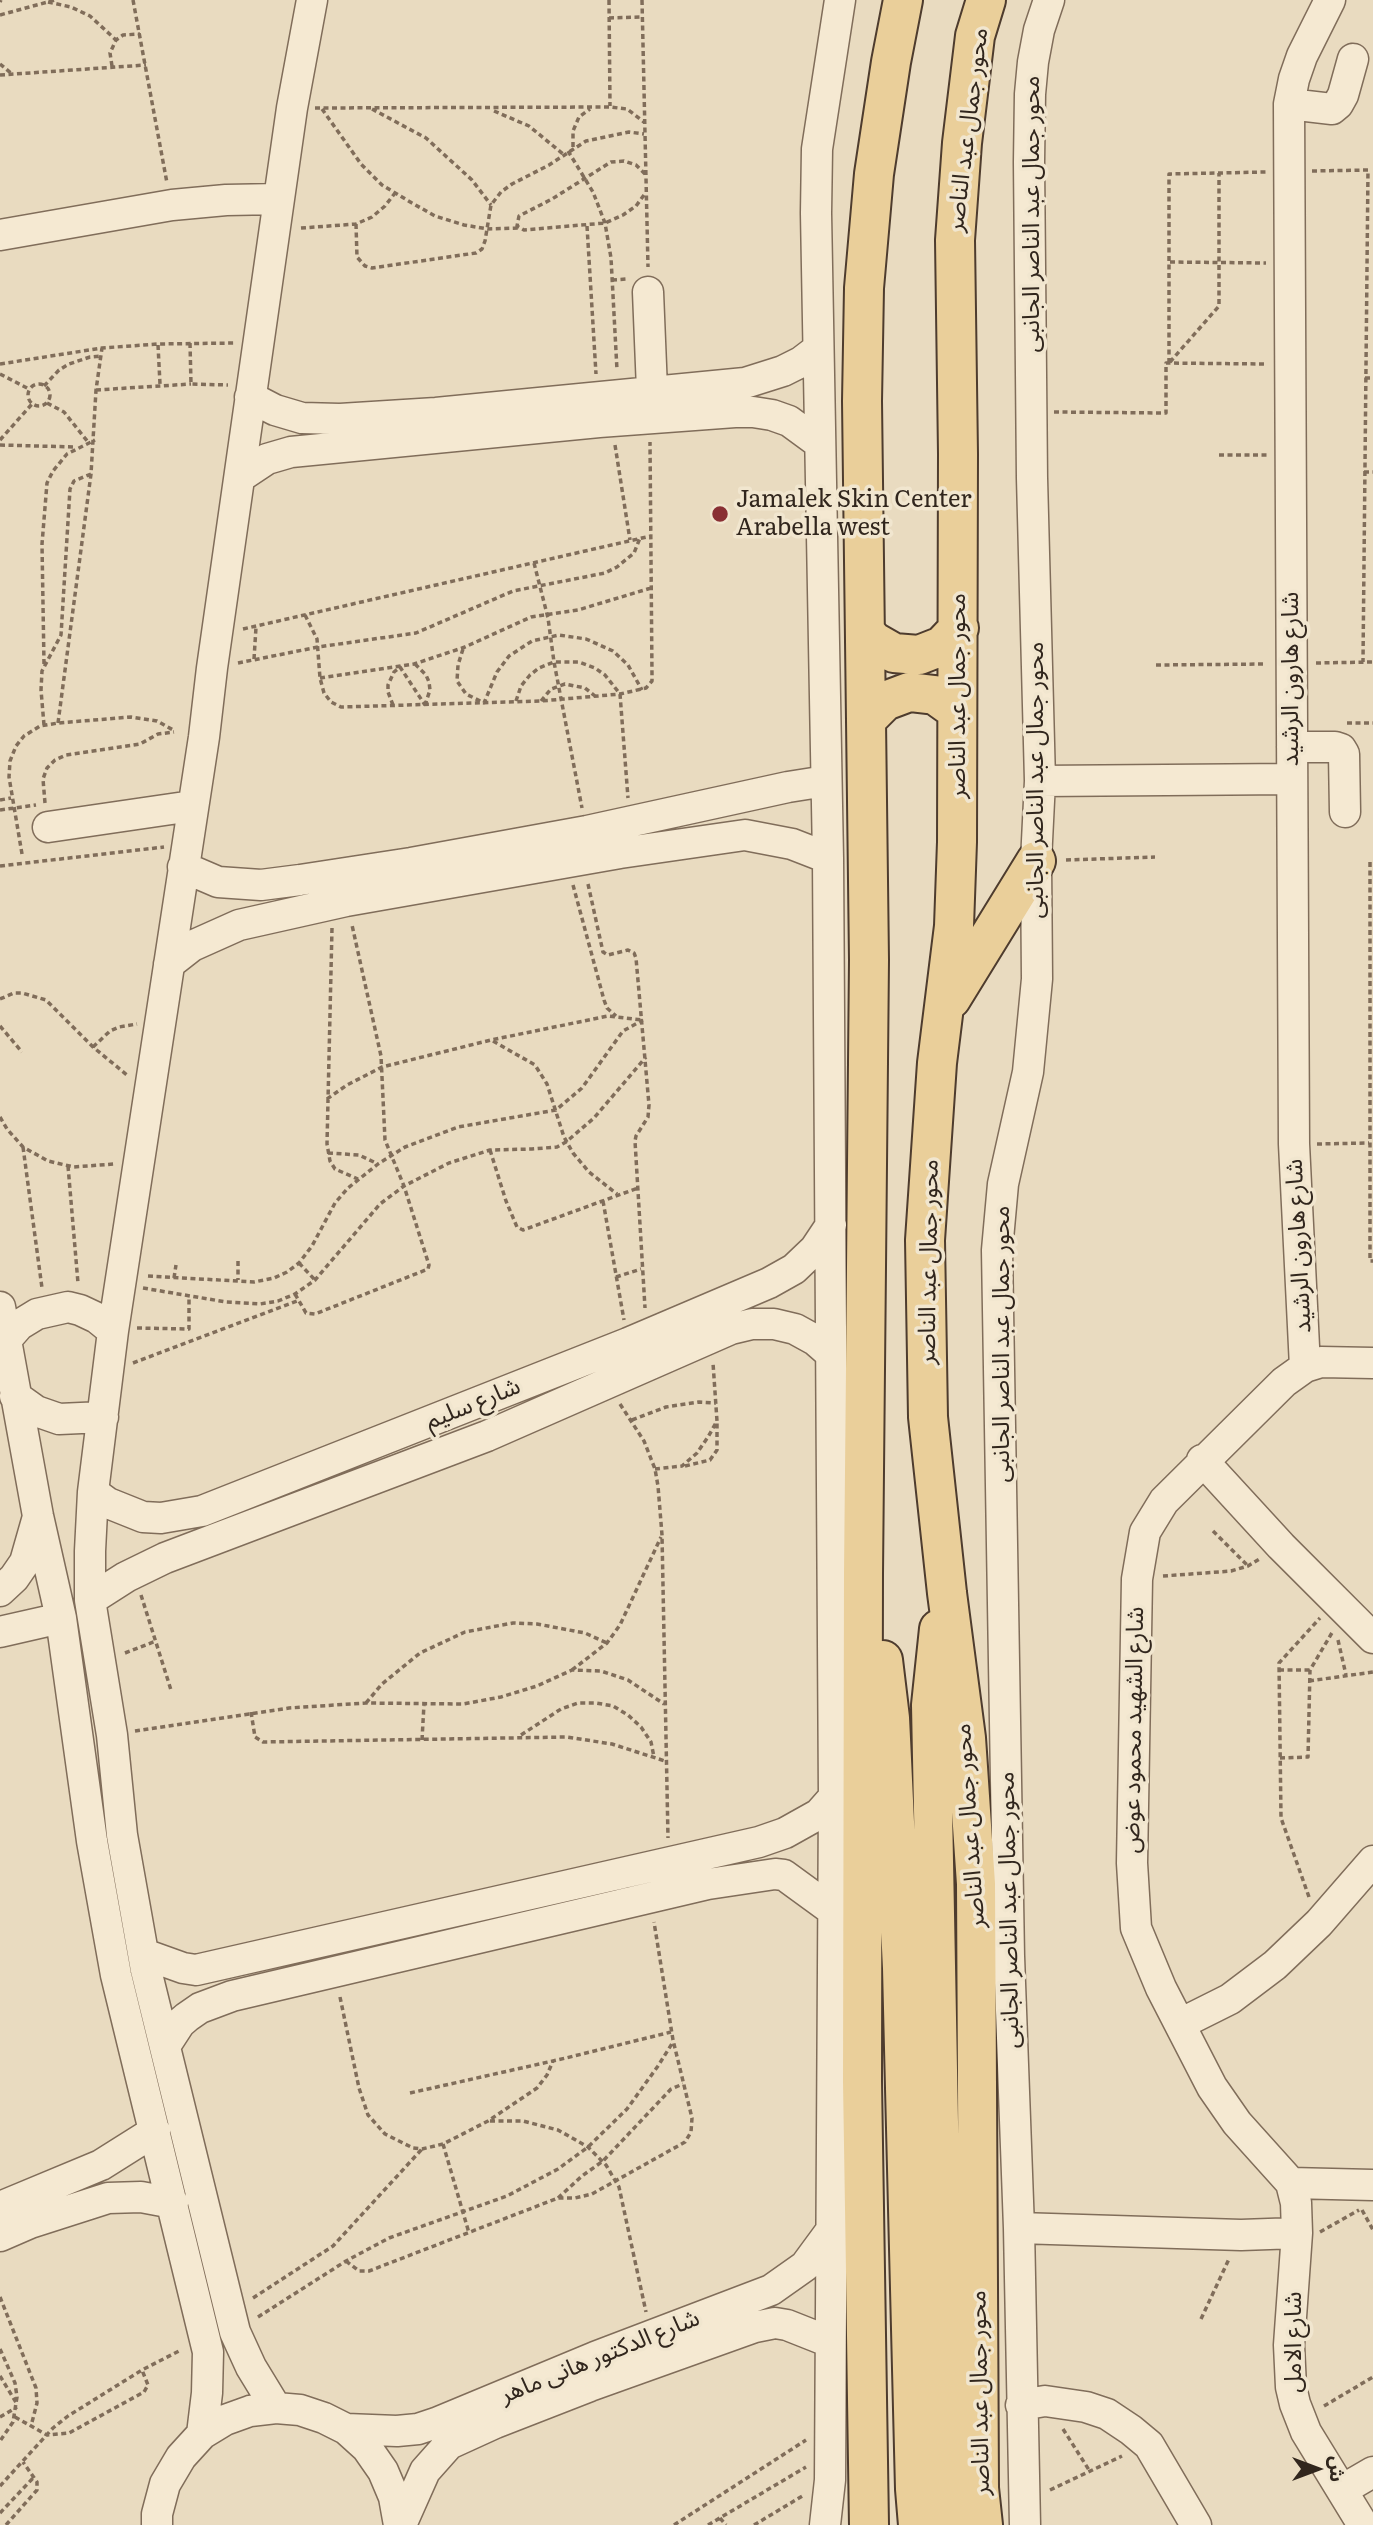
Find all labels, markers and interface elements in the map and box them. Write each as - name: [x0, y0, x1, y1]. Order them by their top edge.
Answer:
- street label: محور جمال عبد الناصر: [941, 26, 995, 234]
- street label: محور جمال عبد الناصر الجانبى: [1018, 76, 1046, 352]
- place label: Jamalek Skin Center Arabella west: [736, 486, 972, 542]
- marker: Jamalek Skin Center Arabella west: [710, 504, 730, 524]
- street label: شارع هارون الرشيد: [1277, 592, 1305, 766]
- street label: محور جمال عبد الناصر: [944, 593, 972, 799]
- street label: محور جمال عبد الناصر الجانبى: [1022, 642, 1050, 918]
- street label: شارع هارون الرشيد: [1280, 1158, 1318, 1334]
- street label: محور جمال عبد الناصر: [913, 1159, 945, 1365]
- street label: محور جمال عبد الناصر الجانبى: [988, 1206, 1016, 1482]
- street label: شارع سليم: [421, 1372, 525, 1436]
- street label: شارع الشهيد محمود عوض: [1117, 1606, 1151, 1854]
- street label: محور جمال عبد الناصر: [948, 1722, 992, 1930]
- street label: محور جمال عبد الناصر الجانبى: [992, 1771, 1026, 2049]
- street label: محور جمال عبد الناصر: [964, 2290, 996, 2496]
- street label: شارع الامل: [1280, 2291, 1308, 2393]
- street label: شارع الدكتور هانى ماهر: [496, 2304, 704, 2410]
- north arrow: [1282, 2434, 1352, 2504]
- text: ش: [1324, 2456, 1352, 2482]

